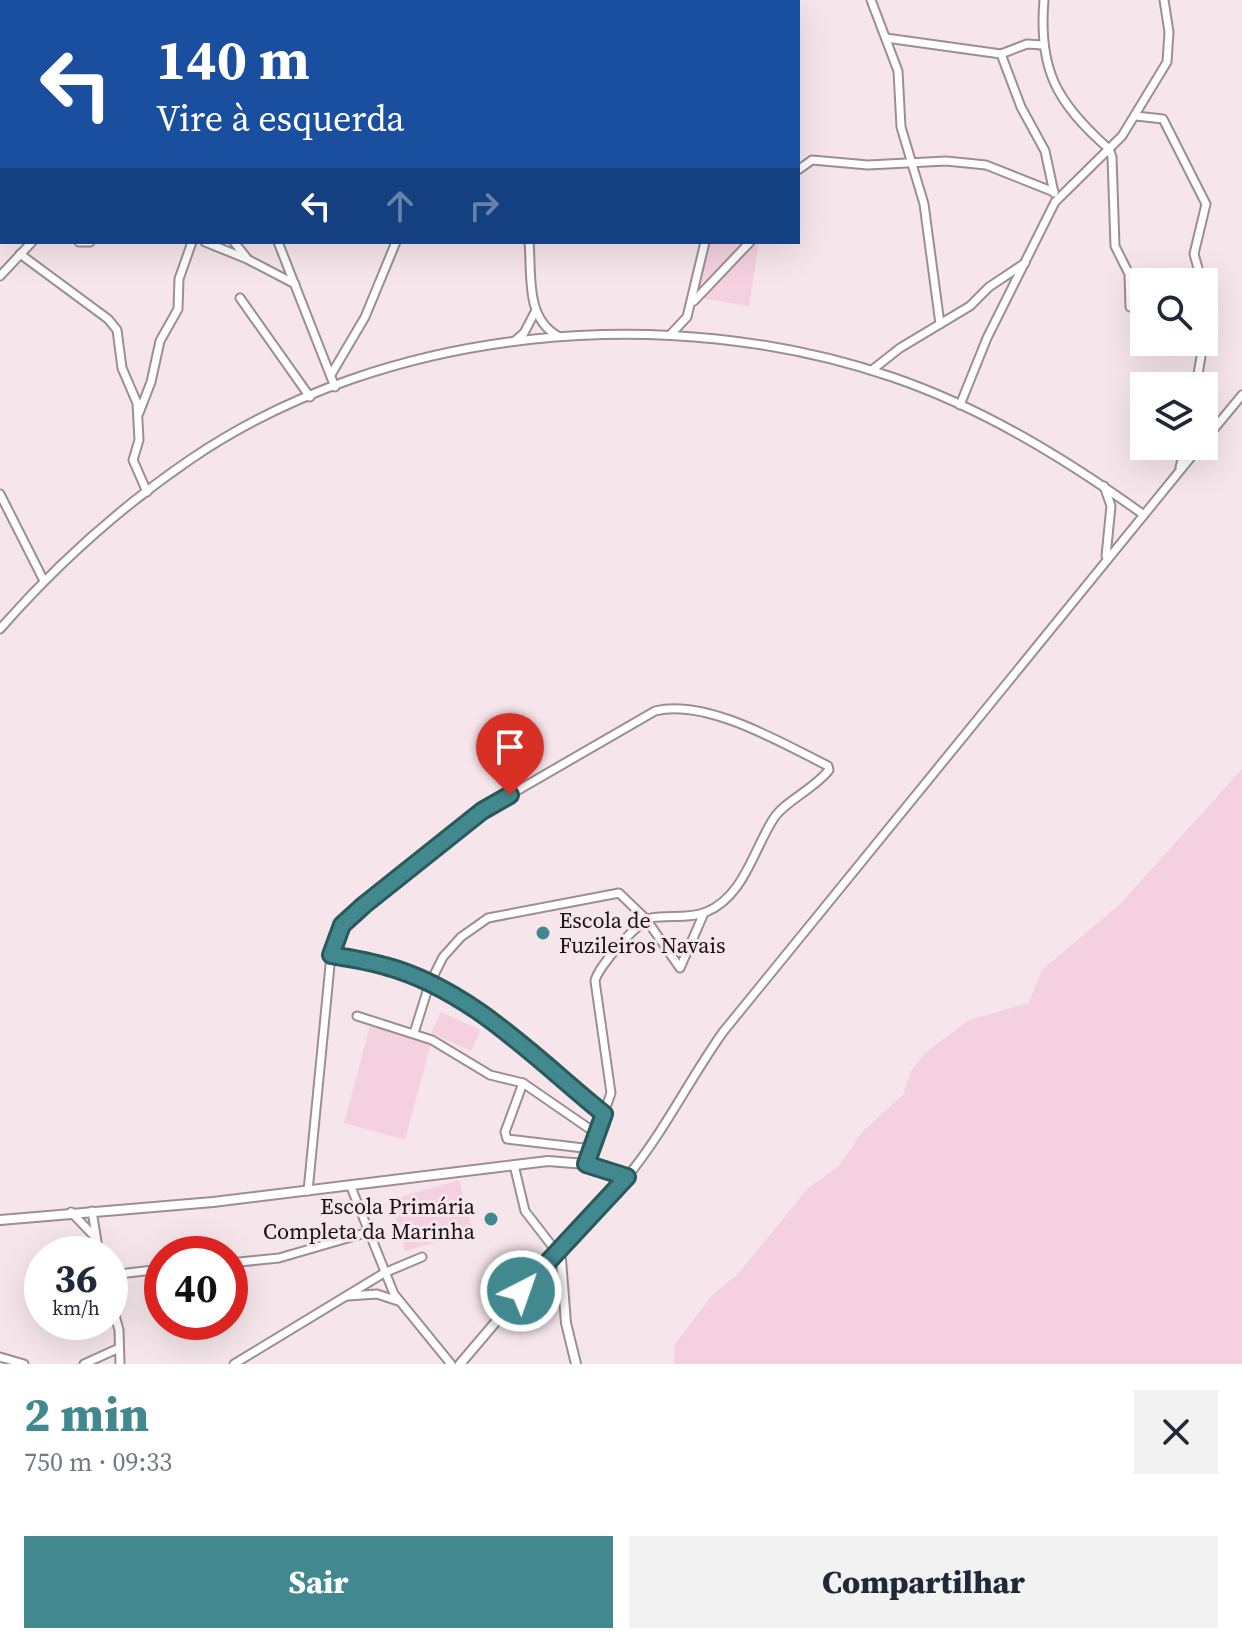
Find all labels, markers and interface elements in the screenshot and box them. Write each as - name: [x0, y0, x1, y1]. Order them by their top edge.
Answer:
- text: 140 m: [156, 21, 310, 98]
- icon: left: [24, 32, 128, 136]
- text: Vire à esquerda: [156, 94, 405, 143]
- icon: left: [294, 184, 338, 228]
- icon: ahead: [378, 184, 422, 228]
- icon: right: [462, 184, 506, 228]
- map controls: [1130, 268, 1218, 460]
- button: search: [1130, 268, 1218, 356]
- button: layers: [1130, 372, 1218, 460]
- pin: [476, 713, 544, 795]
- icon: arrive: [488, 725, 532, 769]
- place label: Escola de Fuzileiros Navais: [559, 905, 726, 960]
- marker: Escola de Fuzileiros Navais: [534, 924, 552, 942]
- place label: Escola Primária Completa da Marinha: [263, 1191, 476, 1246]
- marker: Escola Primária Completa da Marinha: [482, 1210, 500, 1228]
- speed limit sign: 40: [144, 1236, 248, 1340]
- position arrow: [479, 1249, 563, 1333]
- text: 36: [54, 1251, 98, 1305]
- text: km/h: [52, 1294, 100, 1322]
- text: 2 min: [24, 1381, 149, 1447]
- button: close: [1134, 1390, 1218, 1474]
- text: 750 m · 09:33: [24, 1444, 172, 1480]
- button: Sair: [24, 1536, 613, 1628]
- button: Compartilhar: [629, 1536, 1218, 1628]

